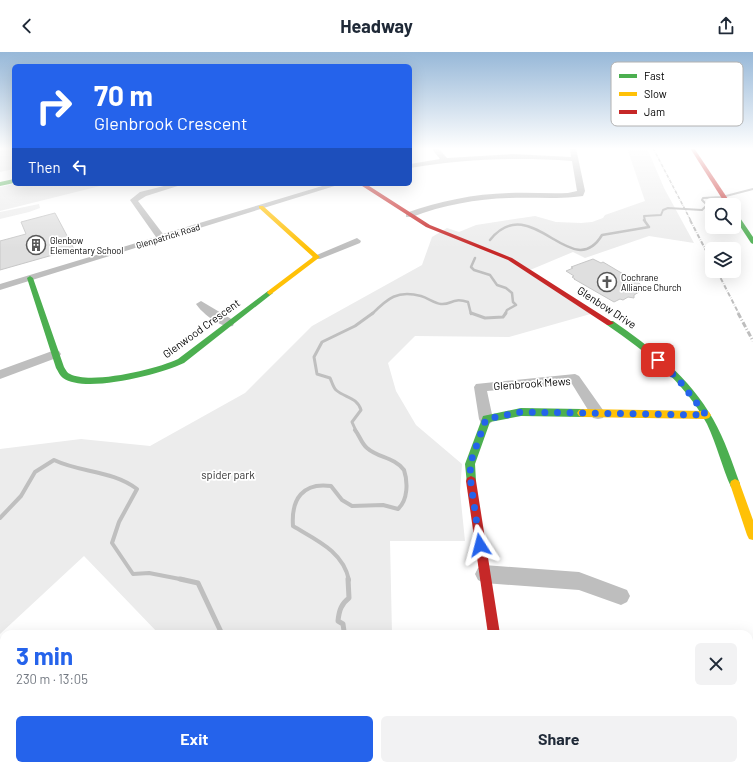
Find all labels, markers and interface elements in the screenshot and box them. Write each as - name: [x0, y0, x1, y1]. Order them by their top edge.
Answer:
- icon: back: [16, 15, 38, 37]
- text: Headway: [340, 15, 413, 37]
- icon: share: [715, 15, 737, 37]
- legend: [611, 62, 743, 126]
- text: Fast: [644, 69, 665, 82]
- text: 70 m: [94, 78, 153, 112]
- icon: right: [28, 80, 80, 132]
- text: Slow: [644, 87, 667, 100]
- text: Jam: [644, 105, 665, 118]
- text: Glenbrook Crescent: [94, 112, 248, 134]
- icon: left: [69, 156, 91, 178]
- text: Then: [28, 158, 61, 176]
- map controls: [705, 198, 741, 278]
- button: search: [705, 198, 741, 234]
- street label: Glenpatrick Road: [135, 221, 201, 251]
- building icon: Glenbow Elementary School: [25, 234, 47, 256]
- place label: Glenbow Elementary School: [50, 235, 123, 256]
- button: layers: [705, 242, 741, 278]
- church icon: Cochrane Alliance Church: [596, 271, 618, 293]
- place label: Cochrane Alliance Church: [621, 272, 682, 293]
- street label: Glenbow Drive: [575, 283, 639, 331]
- street label: Glenwood Crescent: [160, 296, 242, 360]
- pin: [641, 343, 675, 377]
- icon: arrive: [647, 349, 669, 371]
- street label: Glenbrook Mews: [493, 374, 571, 392]
- park label: spider park: [201, 468, 255, 481]
- position arrow: [459, 524, 501, 566]
- text: 3 min: [16, 641, 73, 670]
- button: close: [695, 643, 737, 685]
- text: 230 m · 13:05: [16, 671, 88, 687]
- button: Exit: [16, 716, 373, 762]
- button: Share: [381, 716, 737, 762]

